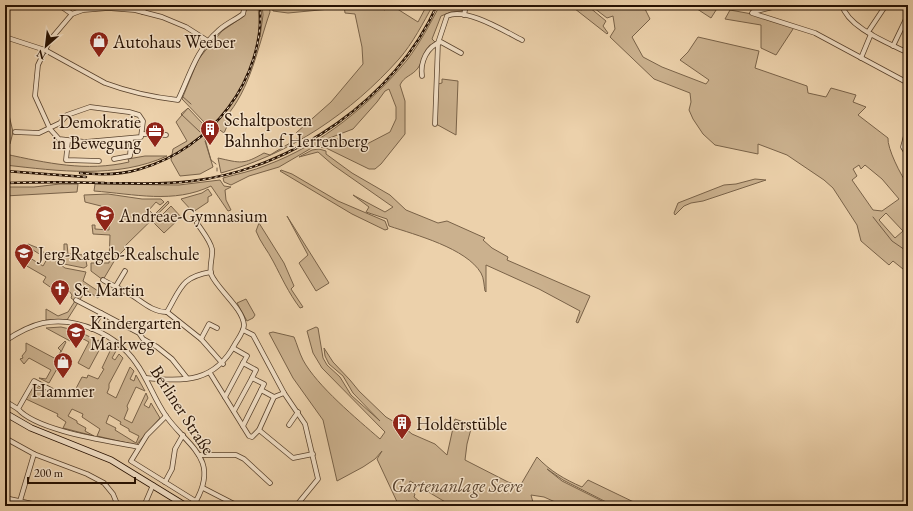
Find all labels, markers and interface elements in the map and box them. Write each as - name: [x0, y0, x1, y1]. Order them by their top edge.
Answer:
- north arrow: [26, 26, 66, 66]
- shop icon: Autohaus Weeber: [88, 30, 110, 58]
- place label: Autohaus Weeber: [112, 30, 235, 53]
- text: N: [34, 47, 49, 63]
- place label: Schaltposten Bahnhof Herrenberg: [224, 108, 368, 152]
- place label: Demokratie in Bewegung: [52, 110, 141, 154]
- building icon: Schaltposten Bahnhof Herrenberg: [199, 118, 221, 146]
- office icon: Demokratie in Bewegung: [144, 120, 166, 148]
- school or university icon: Andreae-Gymnasium: [94, 204, 116, 232]
- place label: Andreae-Gymnasium: [118, 204, 268, 227]
- school or university icon: Jerg-Ratgeb-Realschule: [13, 242, 35, 270]
- place label: Jerg-Ratgeb-Realschule: [36, 242, 199, 265]
- church icon: St. Martin: [49, 278, 71, 306]
- place label: St. Martin: [74, 278, 145, 301]
- place label: Kindergarten Markweg: [90, 311, 182, 355]
- school or university icon: Kindergarten Markweg: [65, 321, 87, 349]
- shop icon: Hammer: [52, 351, 74, 379]
- street label: Berliner Straße: [146, 361, 220, 459]
- place label: Hammer: [32, 379, 94, 402]
- building icon: Holderstüble: [391, 412, 413, 440]
- place label: Holderstüble: [416, 412, 507, 435]
- scale bar: [28, 459, 135, 485]
- text: 200 m: [34, 465, 64, 481]
- park label: Gartenanlage Seere: [392, 474, 523, 498]

